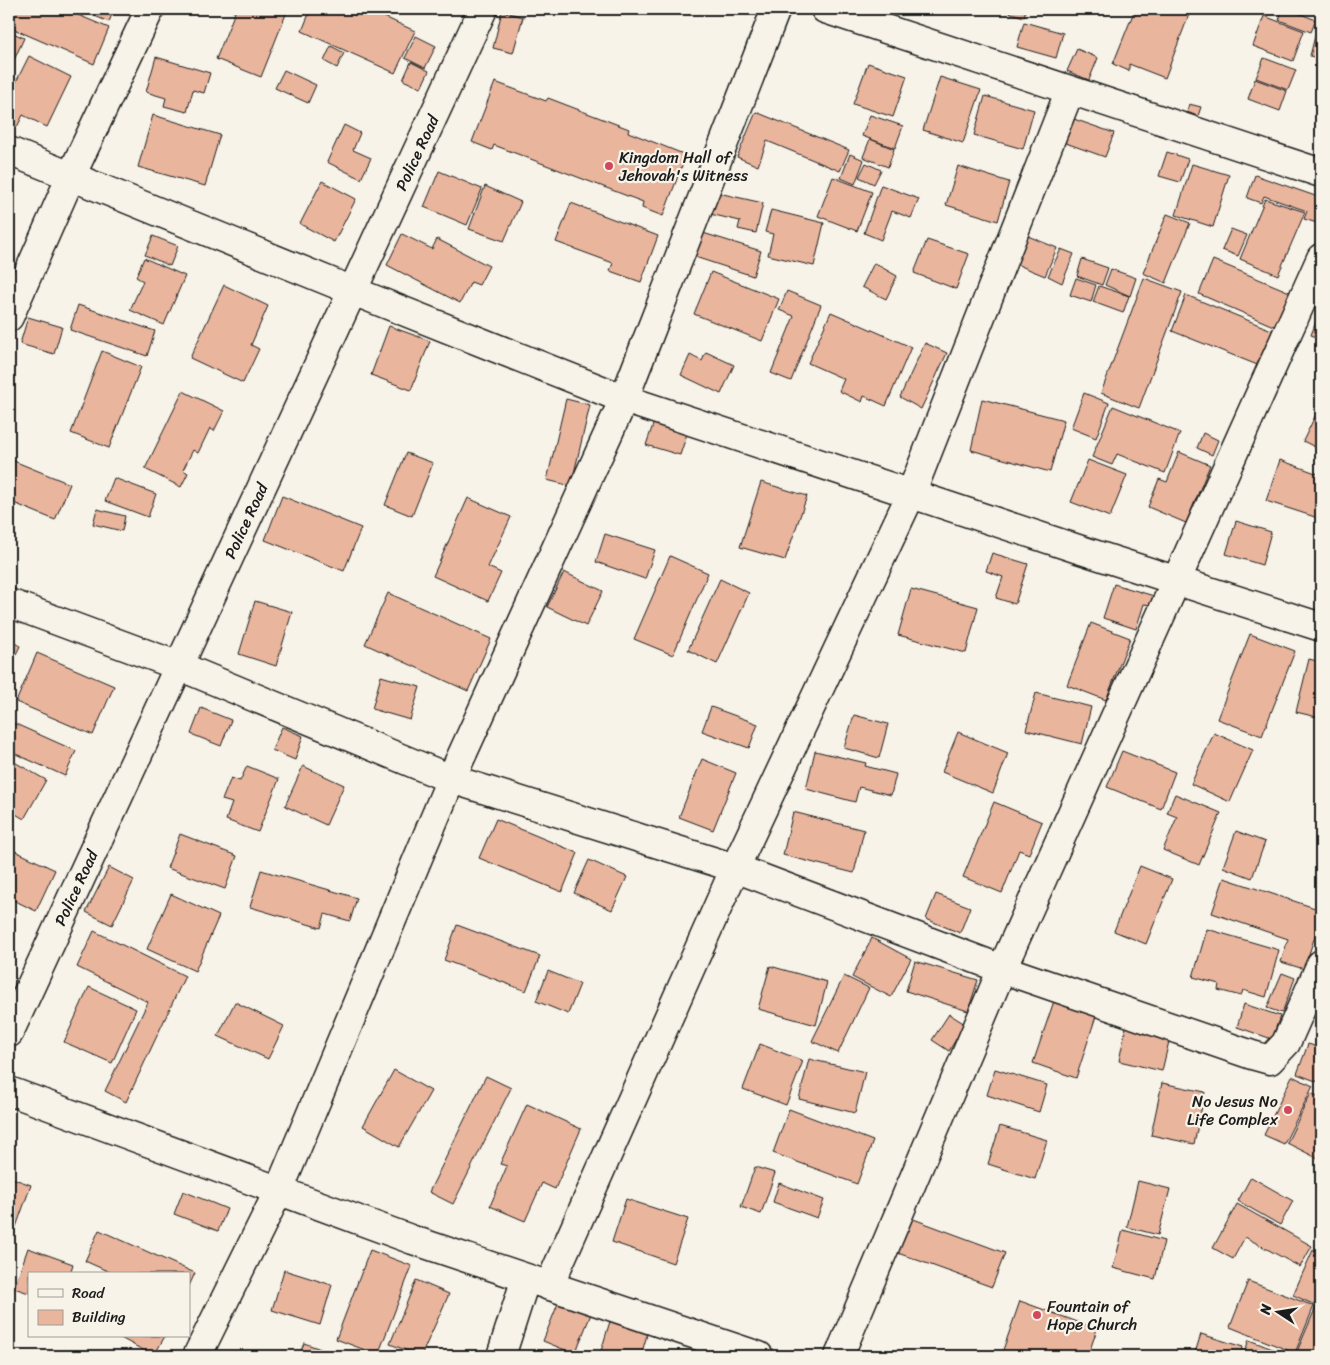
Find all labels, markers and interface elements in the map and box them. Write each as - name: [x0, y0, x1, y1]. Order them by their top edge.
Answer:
- street label: Police Road: [387, 109, 448, 196]
- place label: Kingdom Hall of Jehovah's Witness: [618, 143, 749, 190]
- marker: Kingdom Hall of Jehovah's Witness: [603, 160, 615, 172]
- street label: Police Road: [216, 477, 277, 564]
- street label: Police Road: [46, 844, 107, 931]
- place label: No Jesus No Life Complex: [1187, 1087, 1279, 1134]
- marker: No Jesus No Life Complex: [1282, 1104, 1294, 1116]
- legend: [28, 1272, 190, 1338]
- text: Road: [72, 1280, 105, 1306]
- north arrow: [1252, 1288, 1302, 1338]
- place label: Fountain of Hope Church: [1047, 1292, 1137, 1339]
- text: N: [1252, 1302, 1279, 1318]
- text: Building: [72, 1304, 126, 1330]
- marker: Fountain of Hope Church: [1031, 1309, 1043, 1321]

